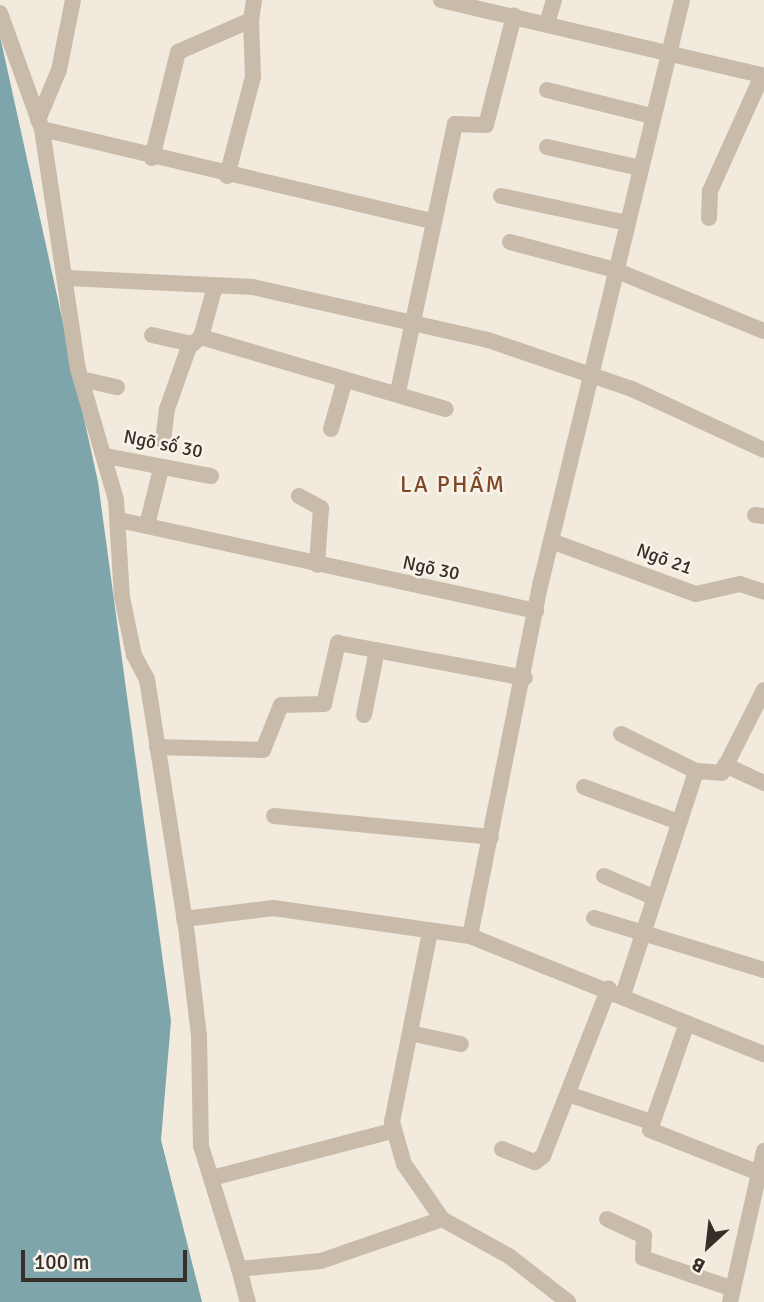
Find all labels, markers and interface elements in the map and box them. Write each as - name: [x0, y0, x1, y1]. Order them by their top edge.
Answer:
- street label: Ngõ số 30: [122, 426, 204, 464]
- district label: LA PHẨM: [401, 471, 505, 499]
- street label: Ngõ 21: [633, 539, 695, 581]
- street label: Ngõ 30: [400, 552, 462, 586]
- north arrow: [673, 1211, 743, 1281]
- scale bar: [24, 1236, 191, 1280]
- text: 100 m: [34, 1249, 89, 1275]
- text: B: [688, 1251, 709, 1278]

